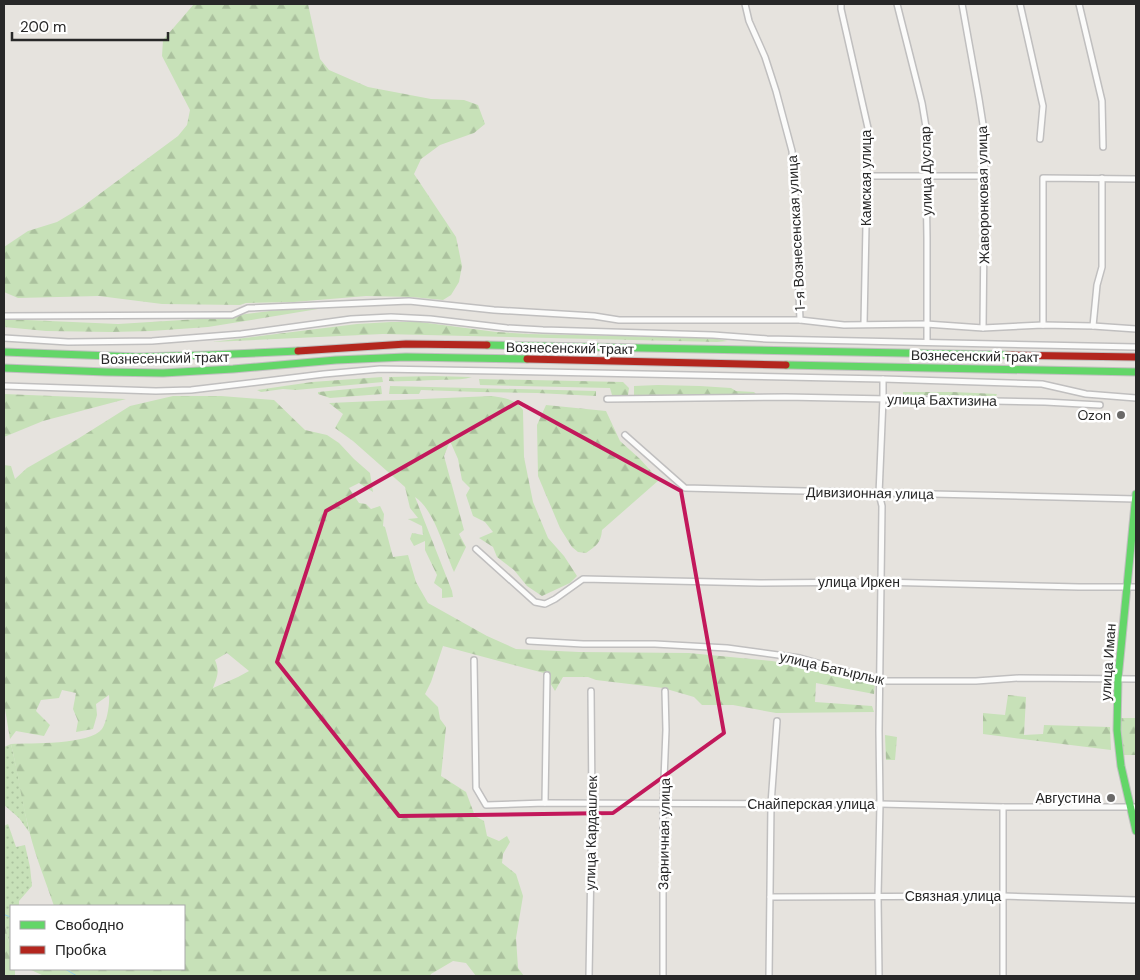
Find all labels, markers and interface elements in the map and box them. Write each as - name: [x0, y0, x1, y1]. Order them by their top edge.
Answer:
- scale bar: [12, 10, 169, 42]
- text: 200 m: [20, 17, 66, 37]
- street label: улица Дуслар: [916, 126, 936, 216]
- street label: Жаворонковая улица: [973, 126, 993, 264]
- street label: Камская улица: [857, 129, 875, 226]
- street label: 1-я Вознесенская улица: [783, 155, 809, 311]
- street label: Вознесенский тракт: [506, 338, 635, 358]
- street label: Вознесенский тракт: [911, 346, 1040, 366]
- street label: Вознесенский тракт: [101, 348, 230, 368]
- street label: улица Бахтизина: [887, 390, 997, 410]
- place label: Ozon: [1077, 406, 1111, 424]
- marker: Ozon: [1115, 409, 1127, 421]
- street label: Дивизионная улица: [806, 483, 934, 503]
- street label: улица Иркен: [818, 573, 900, 591]
- street label: улица Иман: [1096, 623, 1120, 701]
- street label: улица Батырлык: [778, 647, 887, 689]
- street label: улица Кардашлек: [581, 775, 601, 891]
- street label: Зарничная улица: [654, 778, 674, 890]
- place label: Августина: [1036, 789, 1101, 807]
- marker: Августина: [1105, 792, 1117, 804]
- street label: Снайперская улица: [747, 795, 875, 813]
- street label: Связная улица: [905, 887, 1002, 905]
- legend: [10, 905, 185, 970]
- text: Свободно: [55, 915, 124, 935]
- text: Пробка: [55, 940, 107, 960]

